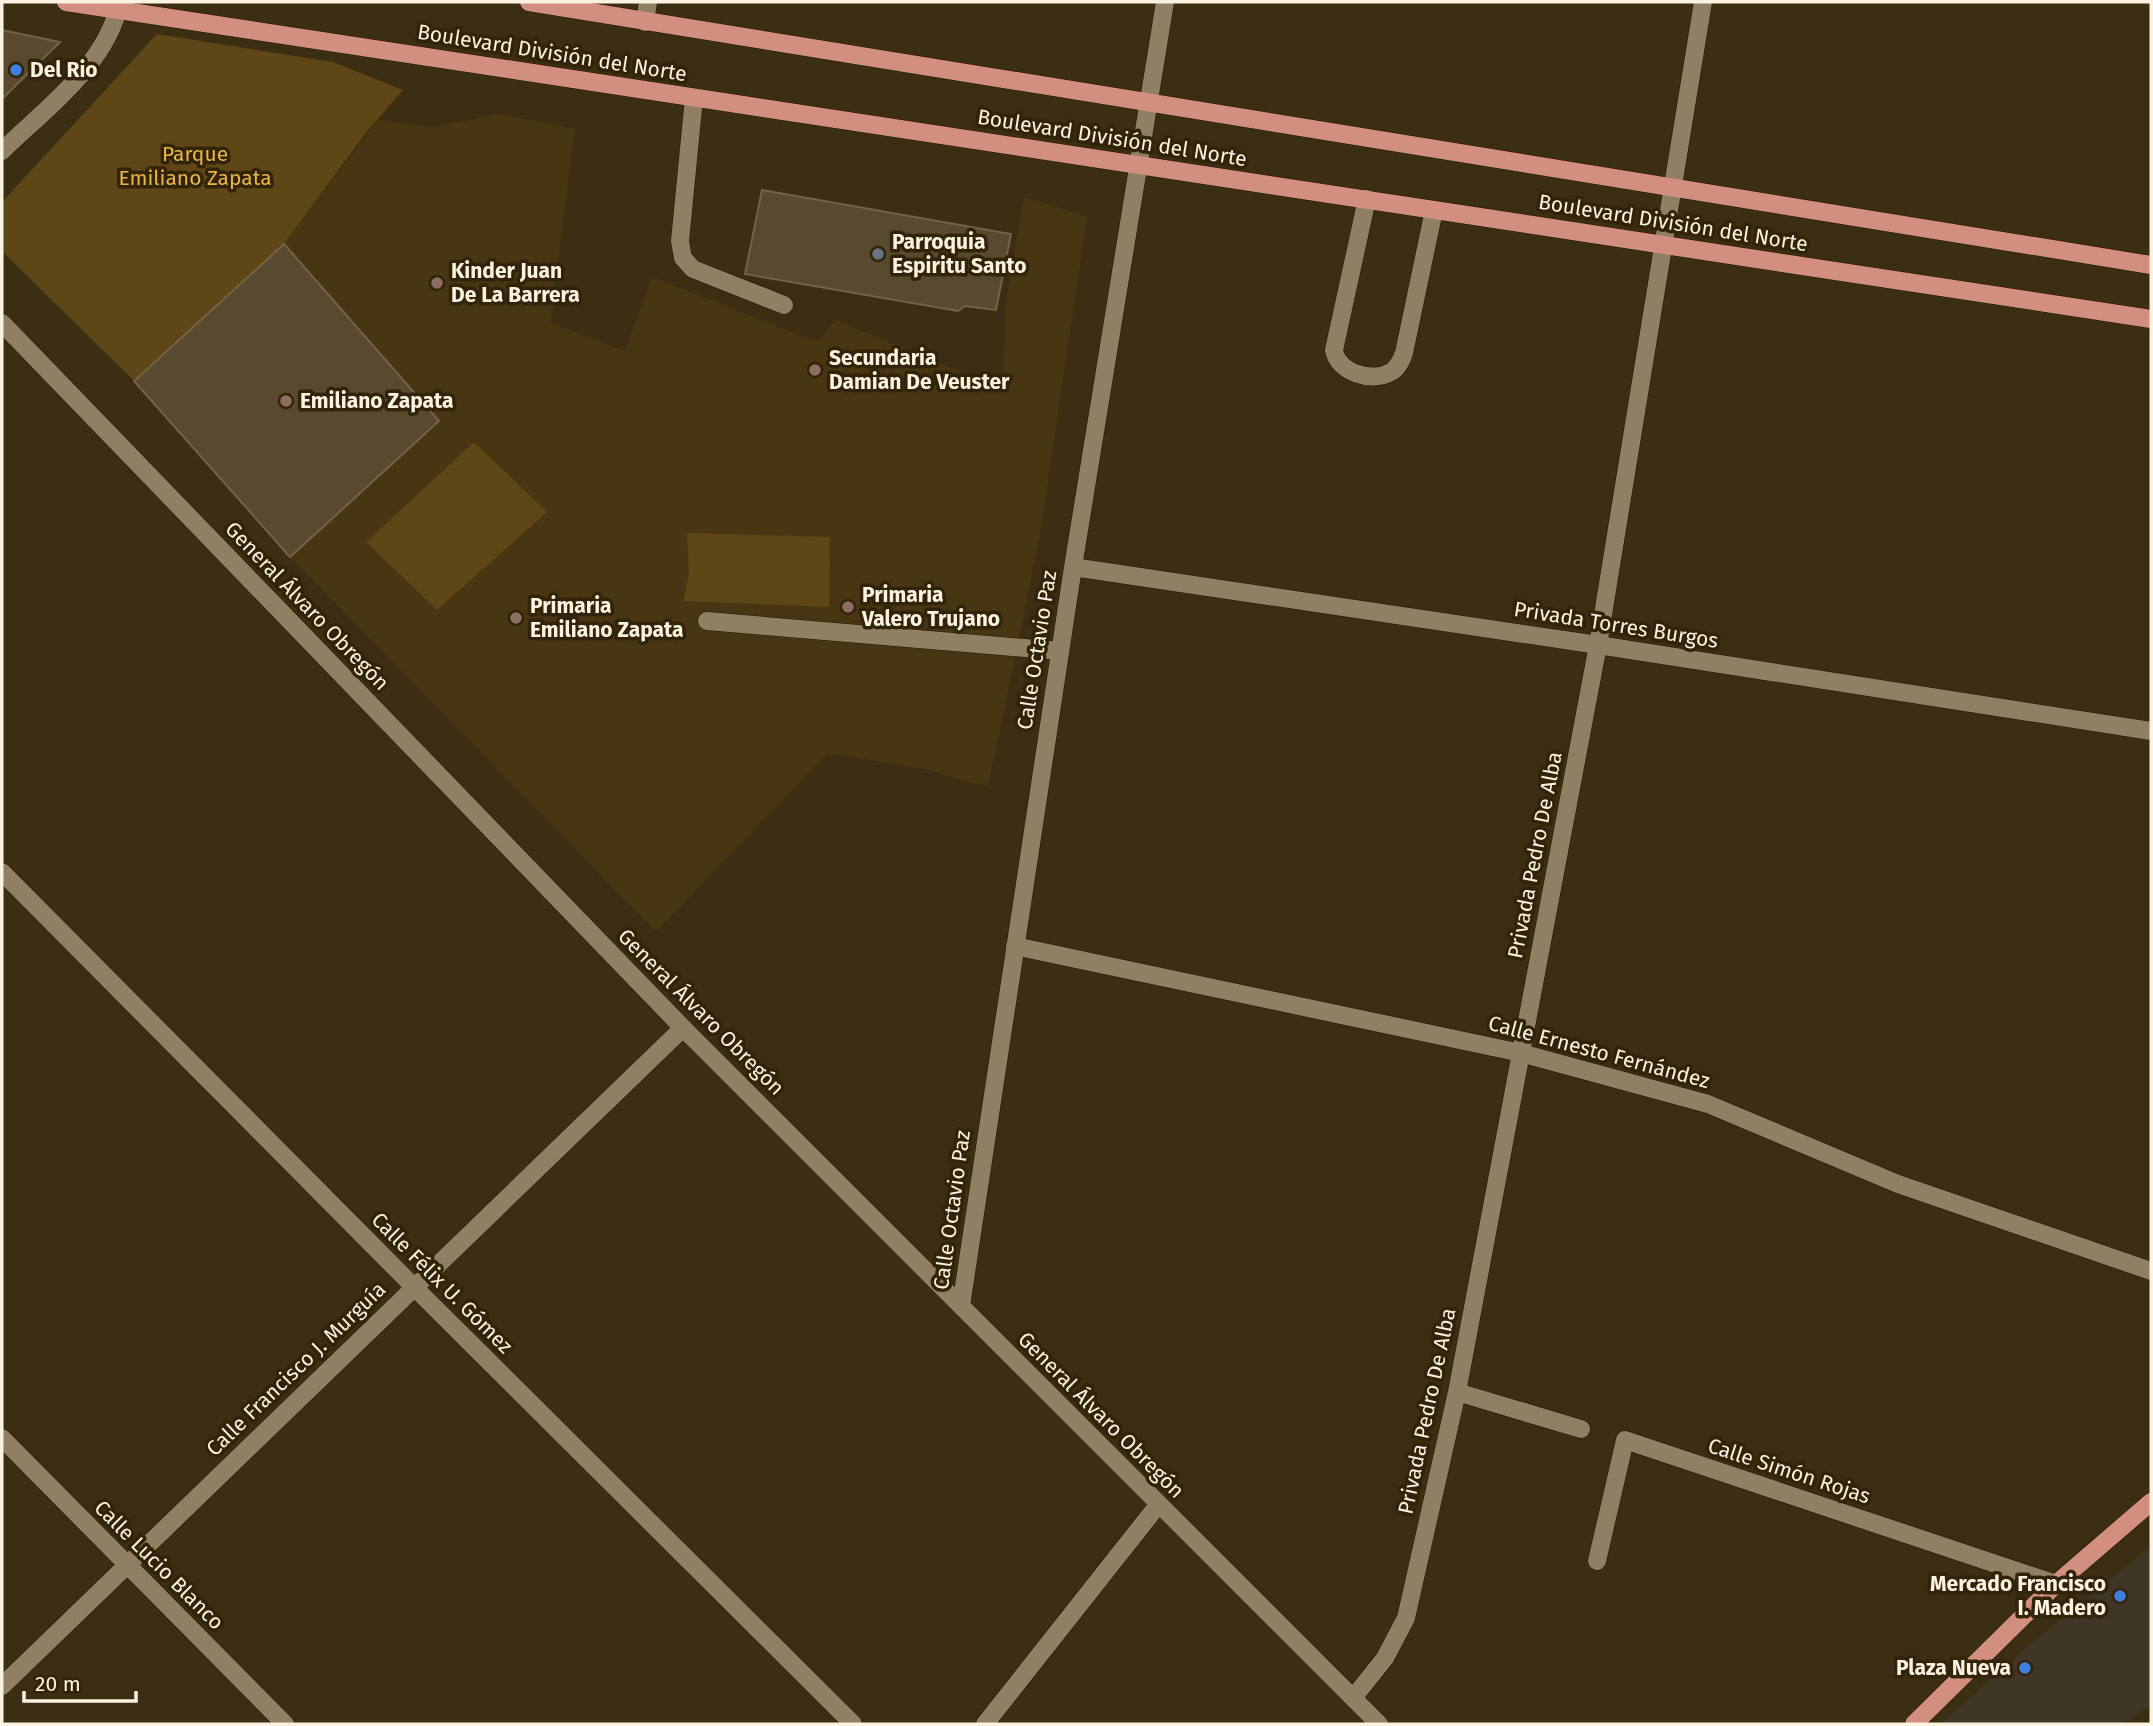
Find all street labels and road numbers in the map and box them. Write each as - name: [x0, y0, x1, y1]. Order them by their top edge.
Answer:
- street label: Boulevard División del Norte: [415, 19, 689, 87]
- street label: Boulevard División del Norte: [975, 104, 1249, 172]
- street label: Boulevard División del Norte: [1536, 189, 1810, 257]
- street label: General Álvaro Obregón: [220, 516, 394, 696]
- street label: Calle Octavio Paz: [1012, 569, 1062, 731]
- street label: Privada Torres Burgos: [1512, 596, 1720, 654]
- street label: Privada Pedro De Alba: [1502, 749, 1568, 961]
- street label: General Álvaro Obregón: [612, 923, 790, 1101]
- street label: Calle Ernesto Fernández: [1486, 1010, 1712, 1094]
- street label: Calle Octavio Paz: [928, 1129, 976, 1291]
- street label: Calle Félix U. Gómez: [366, 1207, 518, 1359]
- street label: Calle Francisco J. Murguía: [201, 1276, 391, 1462]
- street label: Privada Pedro De Alba: [1392, 1306, 1462, 1516]
- street label: General Álvaro Obregón: [1012, 1326, 1190, 1504]
- street label: Calle Simón Rojas: [1705, 1433, 1874, 1510]
- street label: Calle Lucio Blanco: [89, 1495, 229, 1635]

